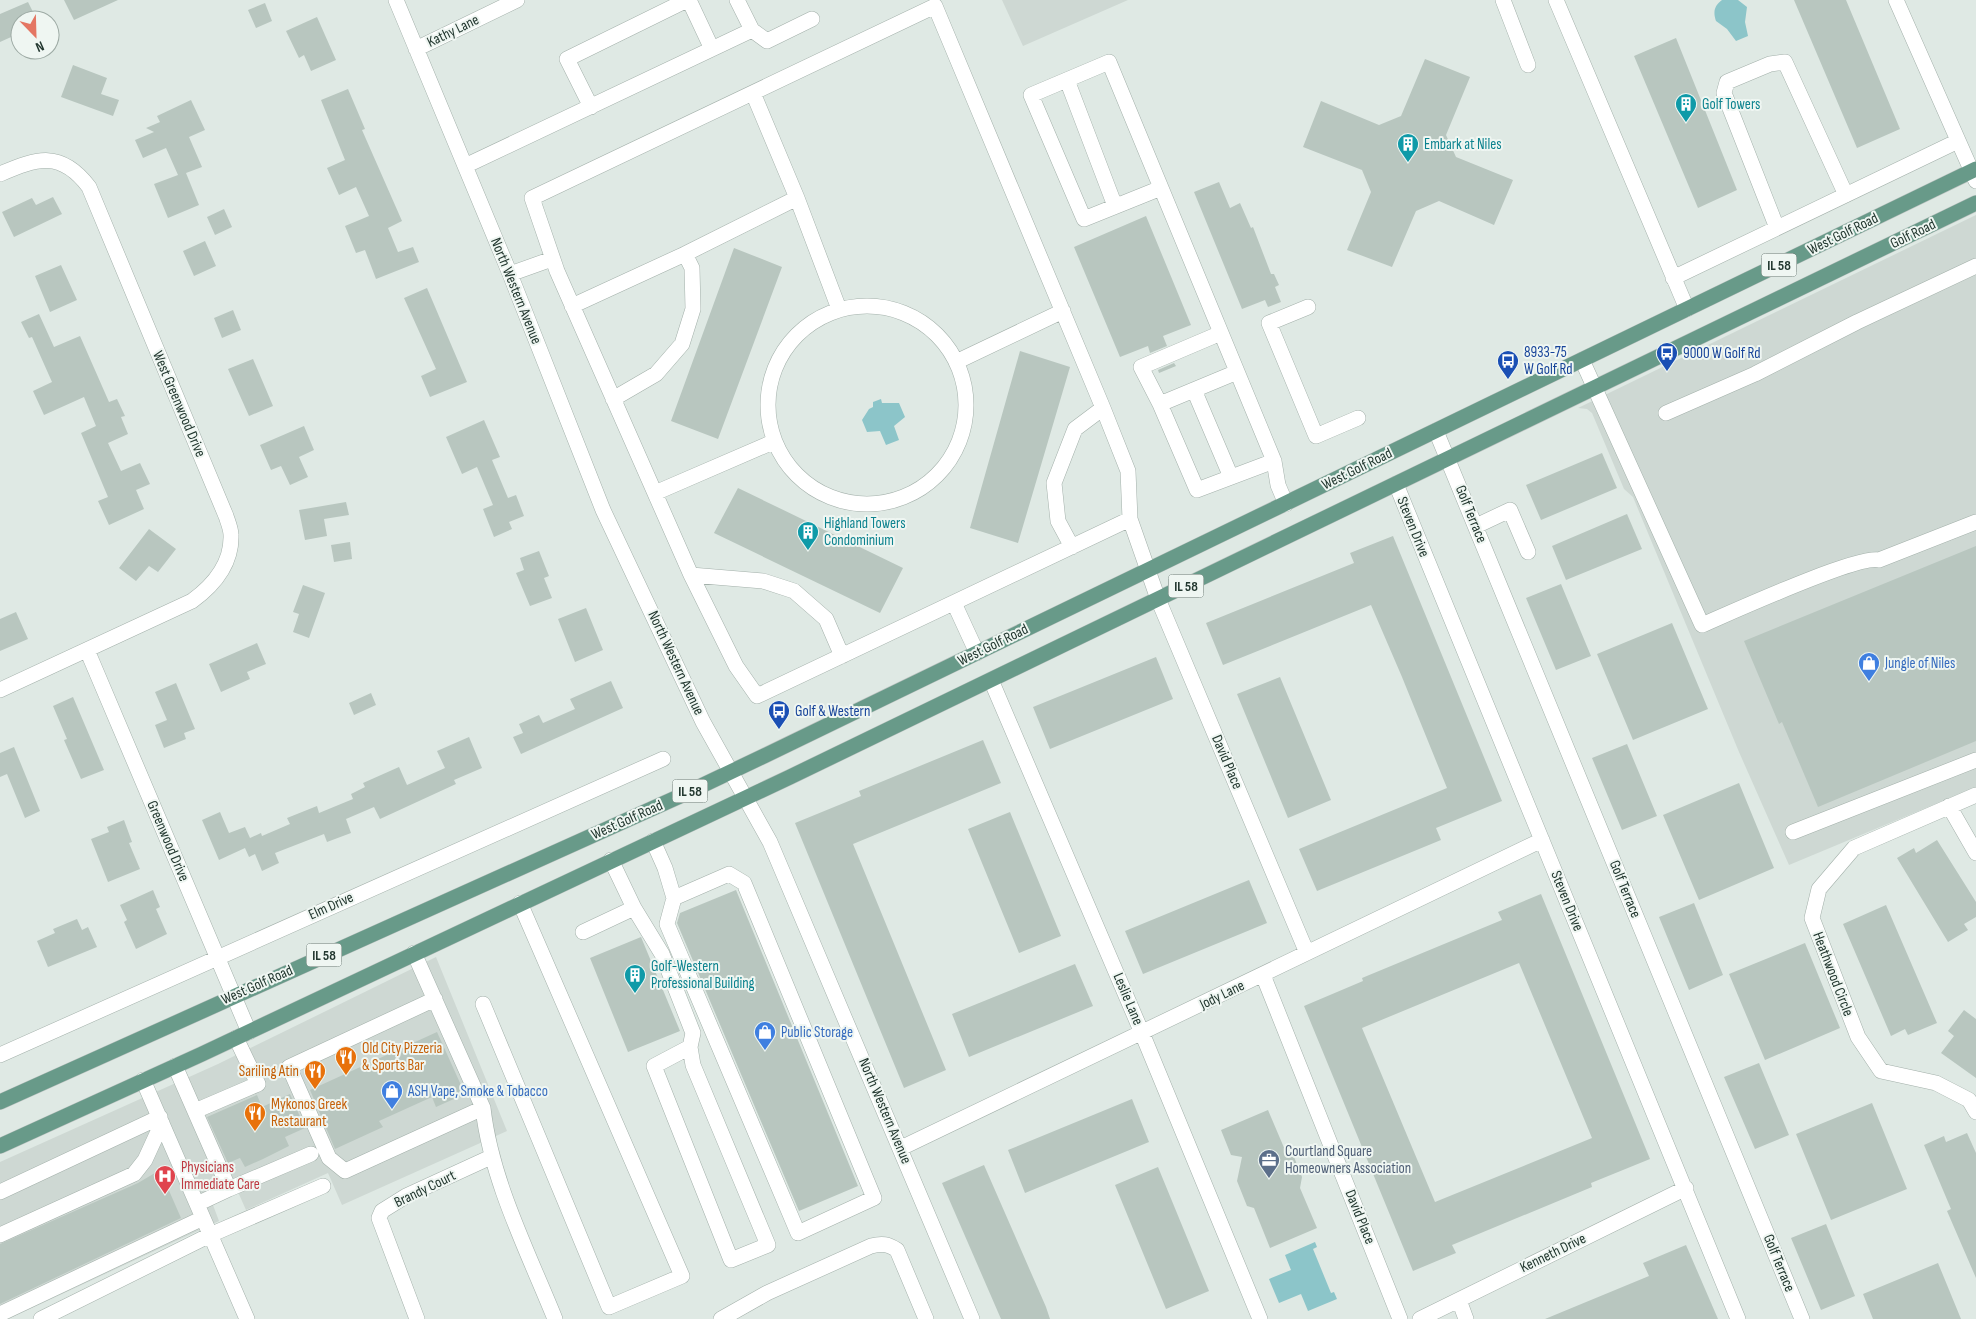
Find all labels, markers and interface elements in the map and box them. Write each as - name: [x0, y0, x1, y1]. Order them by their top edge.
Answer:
- north arrow: [10, 10, 60, 60]
- street label: Kathy Lane: [424, 10, 482, 52]
- text: N: [33, 37, 47, 56]
- building icon: Golf Towers: [1674, 92, 1698, 123]
- place label: Golf Towers: [1702, 95, 1760, 114]
- building icon: Embark at Niles: [1396, 132, 1420, 163]
- place label: Embark at Niles: [1424, 135, 1502, 154]
- street label: West Golf Road: [1805, 209, 1881, 259]
- street label: Golf Road: [1887, 215, 1939, 253]
- street label: North Western Avenue: [486, 235, 546, 347]
- road number: IL 58: [1762, 254, 1796, 276]
- bus stop icon: 9000 W Golf Rd: [1655, 341, 1679, 372]
- place label: 8933-75 W Golf Rd: [1524, 343, 1572, 379]
- place label: 9000 W Golf Rd: [1683, 344, 1761, 363]
- street label: West Greenwood Drive: [148, 348, 210, 460]
- bus stop icon: 8933-75 W Golf Rd: [1496, 349, 1520, 380]
- street label: West Golf Road: [1319, 444, 1395, 494]
- street label: Golf Terrace: [1451, 482, 1491, 546]
- street label: Steven Drive: [1392, 494, 1434, 560]
- place label: Highland Towers Condominium: [824, 514, 906, 550]
- building icon: Highland Towers Condominium: [796, 520, 820, 551]
- road number: IL 58: [1168, 574, 1204, 598]
- street label: North Western Avenue: [644, 608, 708, 718]
- street label: West Golf Road: [955, 620, 1031, 670]
- shop icon: Jungle of Niles: [1857, 651, 1881, 682]
- place label: Jungle of Niles: [1884, 654, 1956, 673]
- bus stop icon: Golf & Western: [767, 699, 791, 730]
- place label: Golf & Western: [795, 702, 870, 721]
- street label: David Place: [1207, 732, 1247, 792]
- road number: IL 58: [672, 779, 708, 802]
- street label: West Golf Road: [588, 796, 666, 844]
- street label: Greenwood Drive: [143, 798, 193, 884]
- street label: Golf Terrace: [1605, 857, 1645, 921]
- street label: Steven Drive: [1546, 868, 1588, 934]
- street label: Elm Drive: [306, 888, 356, 924]
- street label: Heathwood Circle: [1808, 929, 1858, 1019]
- road number: IL 58: [306, 944, 342, 966]
- place label: Golf-Western Professional Building: [651, 957, 755, 993]
- street label: West Golf Road: [218, 961, 296, 1009]
- building icon: Golf-Western Professional Building: [623, 963, 647, 994]
- street label: Leslie Lane: [1109, 970, 1147, 1028]
- street label: Jody Lane: [1196, 976, 1248, 1014]
- shop icon: Public Storage: [753, 1020, 777, 1051]
- place label: Public Storage: [781, 1023, 853, 1042]
- place label: Old City Pizzeria & Sports Bar: [362, 1039, 442, 1075]
- restaurant icon: Old City Pizzeria & Sports Bar: [334, 1045, 358, 1076]
- street label: North Western Avenue: [854, 1055, 916, 1167]
- restaurant icon: Sariling Atin: [303, 1059, 327, 1090]
- place label: Sariling Atin: [239, 1062, 299, 1081]
- shop icon: ASH Vape, Smoke & Tobacco: [380, 1079, 404, 1110]
- place label: ASH Vape, Smoke & Tobacco: [407, 1082, 548, 1101]
- place label: Mykonos Greek Restaurant: [271, 1095, 347, 1131]
- restaurant icon: Mykonos Greek Restaurant: [243, 1101, 267, 1132]
- place label: Courtland Square Homeowners Association: [1285, 1142, 1411, 1178]
- office icon: Courtland Square Homeowners Association: [1257, 1148, 1281, 1179]
- place label: Physicians Immediate Care: [181, 1158, 260, 1194]
- hospital icon: Physicians Immediate Care: [153, 1164, 177, 1195]
- street label: Brandy Court: [391, 1166, 459, 1212]
- street label: David Place: [1341, 1187, 1379, 1247]
- street label: Kenneth Drive: [1517, 1229, 1589, 1277]
- street label: Golf Terrace: [1759, 1231, 1799, 1295]

